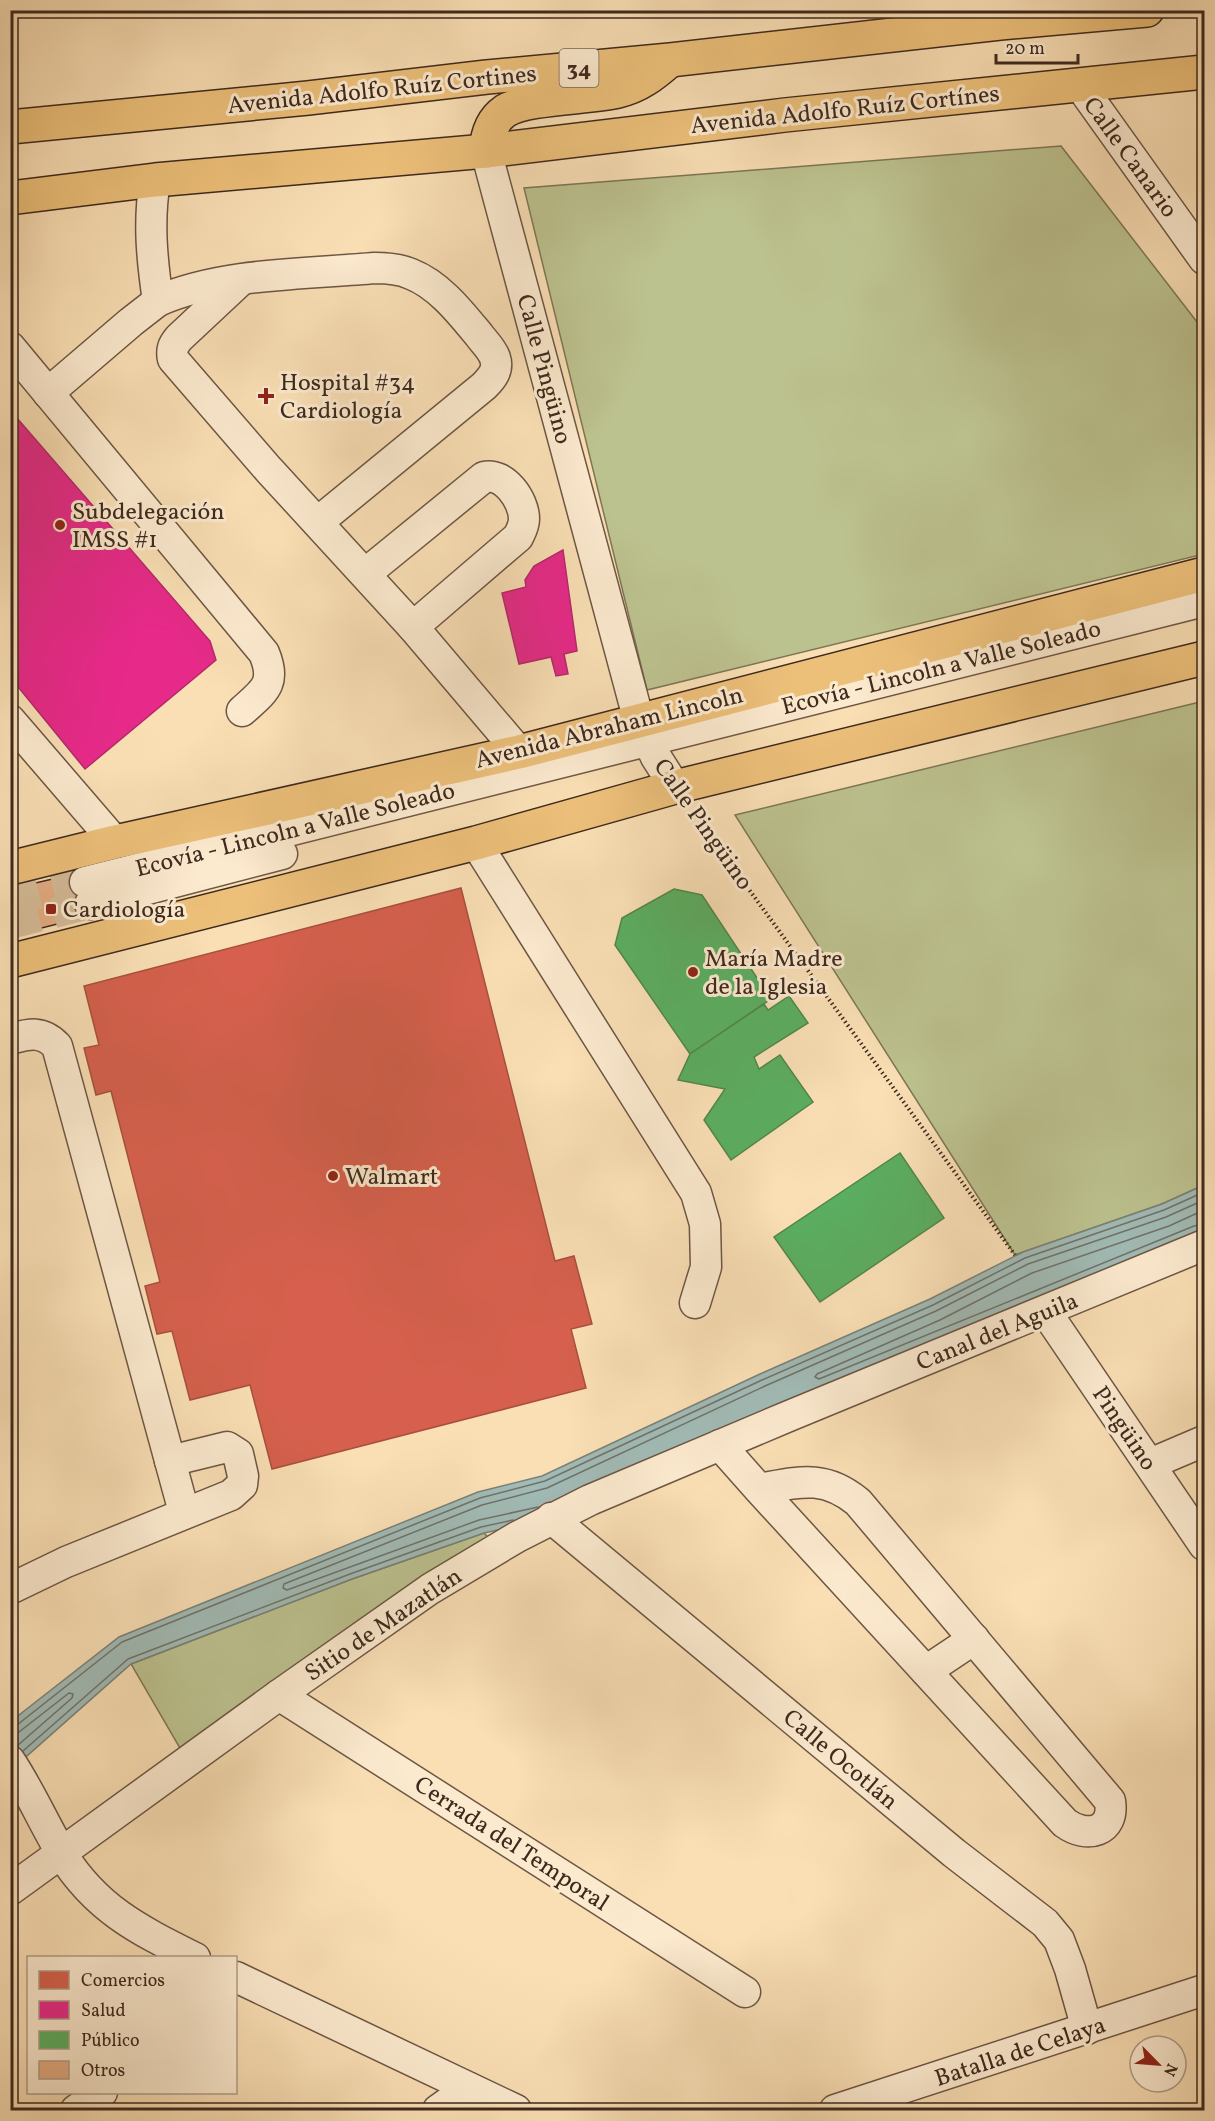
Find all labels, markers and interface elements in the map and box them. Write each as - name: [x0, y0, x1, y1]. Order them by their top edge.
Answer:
- scale bar: [996, 27, 1078, 65]
- text: 20 m: [1005, 37, 1045, 62]
- road number: 34: [560, 49, 598, 87]
- street label: Avenida Adolfo Ruíz Cortines: [226, 58, 538, 124]
- street label: Avenida Adolfo Ruíz Cortínes: [689, 78, 1001, 144]
- street label: Calle Canario: [1074, 91, 1185, 226]
- street label: Calle Pingüino: [507, 291, 579, 448]
- place label: Hospital #34 Cardiología: [280, 367, 415, 429]
- marker: Hospital #34 Cardiología: [257, 387, 275, 405]
- place label: Subdelegación IMSS #1: [72, 496, 225, 558]
- marker: Subdelegación IMSS #1: [53, 518, 67, 532]
- street label: Ecovía - Lincoln a Valle Soleado: [778, 613, 1105, 725]
- street label: Avenida Abraham Lincoln: [472, 679, 747, 779]
- street label: Calle Pingüino: [644, 752, 760, 898]
- street label: Ecovía - Lincoln a Valle Soleado: [132, 775, 459, 887]
- place label: Cardiología: [63, 894, 185, 928]
- marker: Cardiología: [44, 902, 58, 916]
- place label: María Madre de la Iglesia: [705, 943, 843, 1005]
- marker: María Madre de la Iglesia: [686, 965, 700, 979]
- place label: Walmart: [345, 1161, 438, 1195]
- marker: Walmart: [326, 1169, 340, 1183]
- street label: Canal del Aguila: [912, 1285, 1084, 1381]
- street label: Pingüino: [1083, 1380, 1164, 1478]
- street label: Sitio de Mazatlán: [299, 1560, 470, 1691]
- street label: Calle Ocotlán: [775, 1702, 905, 1819]
- street label: Cerrada del Temporal: [407, 1769, 615, 1921]
- legend: [27, 1956, 237, 2094]
- text: Comercios: [81, 1969, 165, 1994]
- text: Salud: [81, 1999, 126, 2024]
- street label: Batalla de Celaya: [931, 2009, 1111, 2097]
- text: Público: [81, 2029, 140, 2054]
- north arrow: [1128, 2034, 1188, 2094]
- text: Otros: [81, 2059, 125, 2084]
- text: N: [1157, 2060, 1182, 2080]

